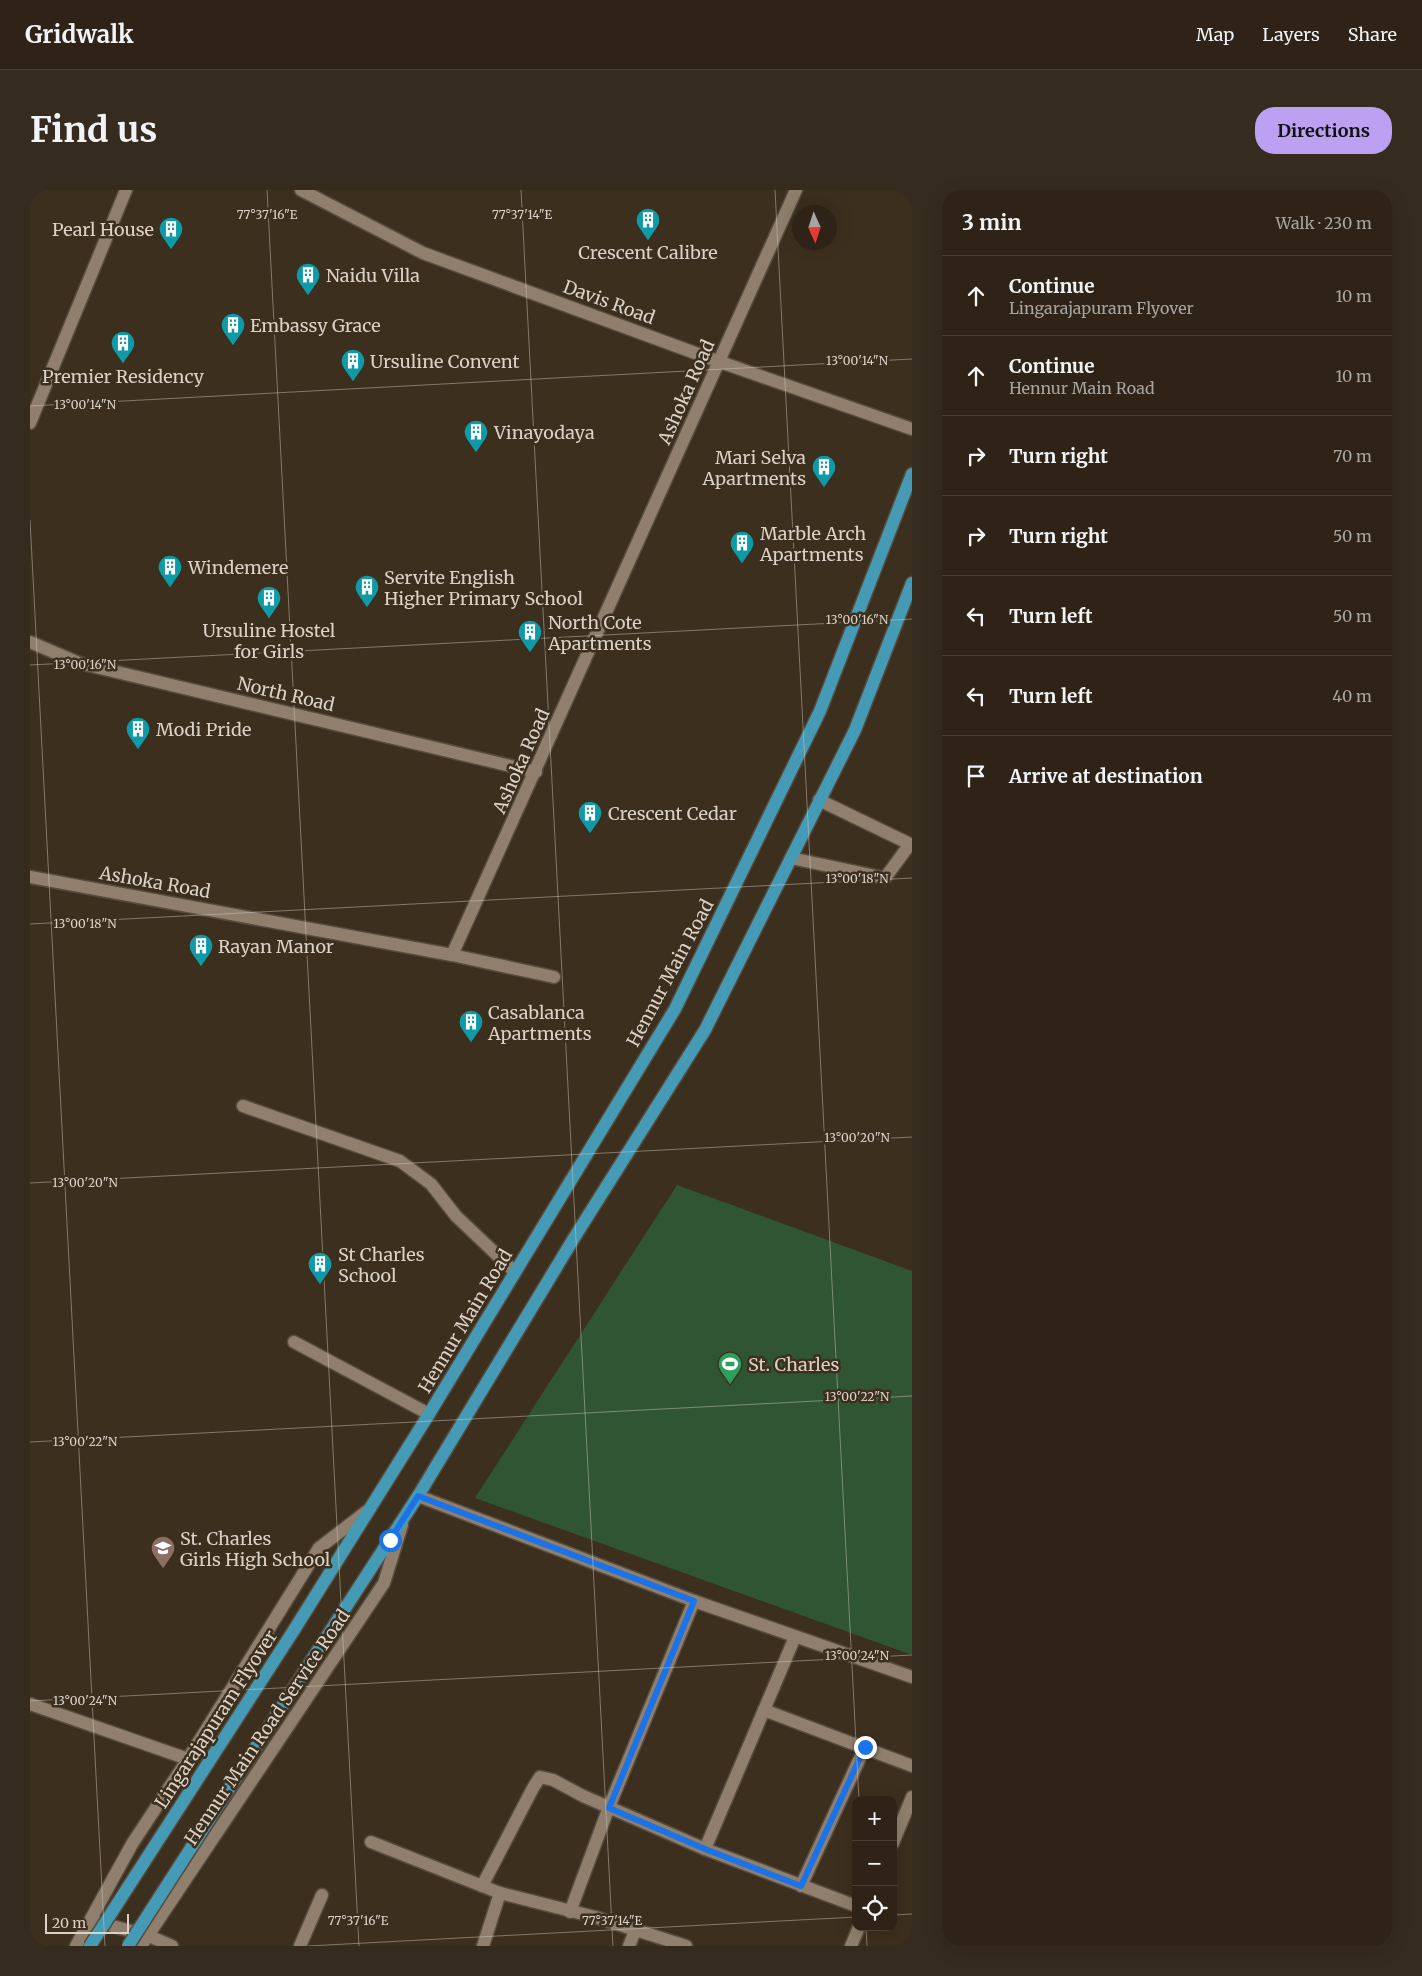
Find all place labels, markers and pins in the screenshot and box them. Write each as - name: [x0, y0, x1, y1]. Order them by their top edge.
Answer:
- building icon: Crescent Calibre: [635, 207, 661, 241]
- building icon: Pearl House: [158, 216, 184, 250]
- place label: Pearl House: [52, 218, 154, 241]
- place label: Crescent Calibre: [578, 241, 718, 264]
- building icon: Naidu Villa: [295, 262, 321, 296]
- place label: Naidu Villa: [326, 264, 420, 287]
- building icon: Embassy Grace: [220, 312, 246, 346]
- place label: Embassy Grace: [250, 314, 381, 337]
- building icon: Premier Residency: [110, 330, 136, 364]
- building icon: Ursuline Convent: [340, 348, 366, 382]
- place label: Ursuline Convent: [370, 350, 519, 373]
- place label: Premier Residency: [42, 365, 205, 388]
- building icon: Vinayodaya: [463, 419, 489, 453]
- place label: Vinayodaya: [493, 421, 595, 444]
- place label: Mari Selva Apartments: [702, 446, 806, 490]
- building icon: Mari Selva Apartments: [811, 454, 837, 488]
- place label: Marble Arch Apartments: [759, 522, 866, 566]
- building icon: Marble Arch Apartments: [729, 530, 755, 564]
- building icon: Windemere: [157, 554, 183, 588]
- place label: Windemere: [187, 556, 288, 579]
- place label: Servite English Higher Primary School: [384, 566, 583, 610]
- building icon: Servite English Higher Primary School: [354, 574, 380, 608]
- building icon: Ursuline Hostel for Girls: [256, 585, 282, 619]
- place label: North Cote Apartments: [547, 611, 652, 655]
- place label: Ursuline Hostel for Girls: [203, 619, 336, 663]
- building icon: North Cote Apartments: [517, 619, 543, 653]
- building icon: Modi Pride: [125, 716, 151, 750]
- place label: Modi Pride: [156, 718, 251, 741]
- building icon: Crescent Cedar: [577, 800, 603, 834]
- place label: Crescent Cedar: [608, 802, 737, 825]
- building icon: Rayan Manor: [188, 933, 214, 967]
- place label: Rayan Manor: [218, 935, 334, 958]
- place label: Casablanca Apartments: [487, 1001, 592, 1045]
- building icon: Casablanca Apartments: [458, 1009, 484, 1043]
- place label: St Charles School: [338, 1243, 425, 1287]
- building icon: St Charles School: [307, 1251, 333, 1285]
- sports icon: St. Charles: [717, 1351, 743, 1385]
- place label: St. Charles: [748, 1353, 839, 1376]
- place label: St. Charles Girls High School: [180, 1527, 331, 1571]
- school or university icon: St. Charles Girls High School: [150, 1535, 176, 1569]

